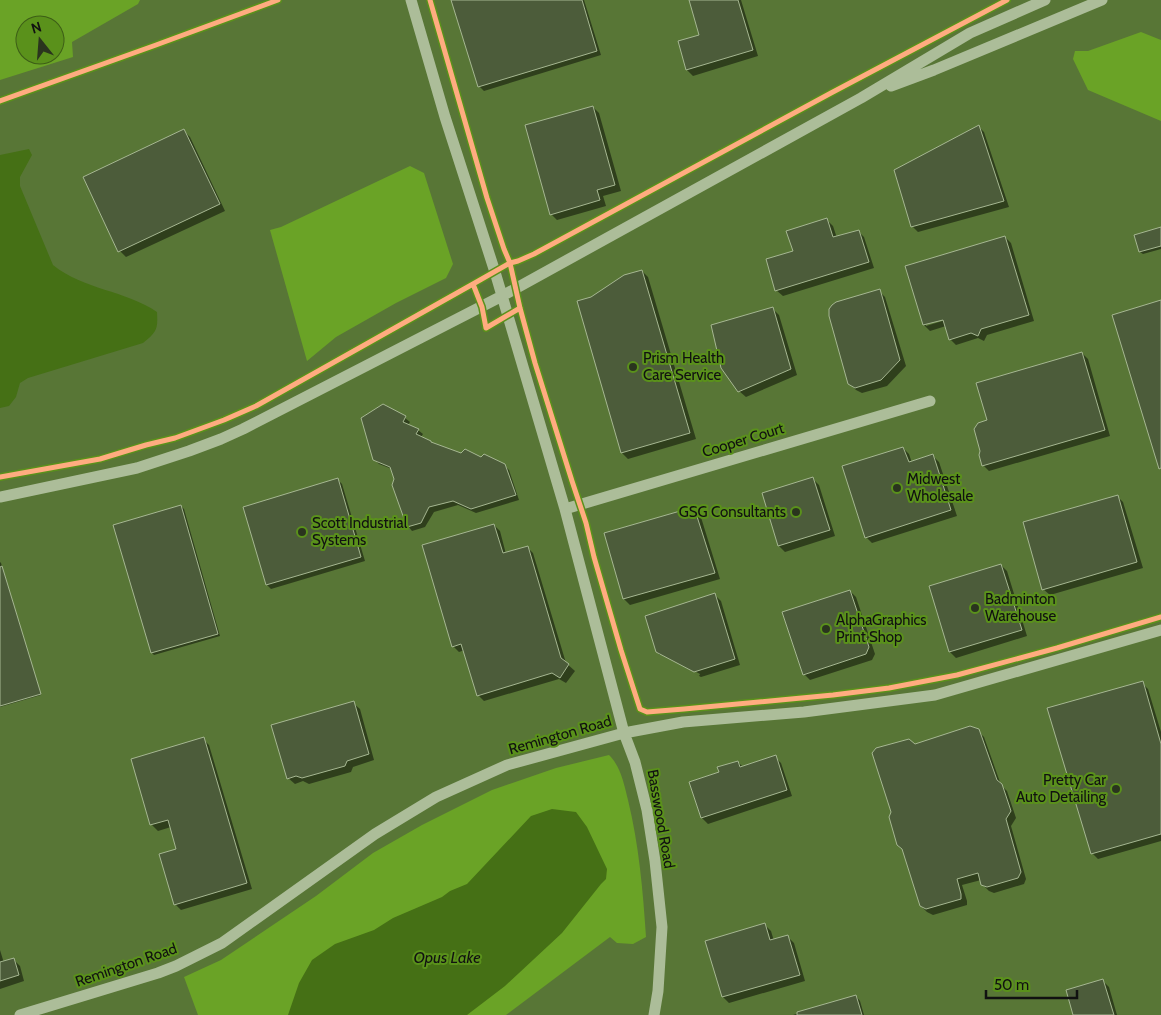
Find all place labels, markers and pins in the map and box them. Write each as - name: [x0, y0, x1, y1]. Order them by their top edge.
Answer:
- place label: Prism Health Care Service: [643, 349, 724, 384]
- marker: Prism Health Care Service: [627, 361, 639, 373]
- place label: Midwest Wholesale: [907, 470, 974, 505]
- marker: Midwest Wholesale: [891, 482, 903, 494]
- place label: GSG Consultants: [679, 503, 786, 521]
- marker: GSG Consultants: [790, 506, 802, 518]
- place label: Scott Industrial Systems: [312, 514, 408, 549]
- marker: Scott Industrial Systems: [296, 526, 308, 538]
- place label: Badminton Warehouse: [985, 590, 1056, 625]
- marker: Badminton Warehouse: [969, 602, 981, 614]
- place label: AlphaGraphics Print Shop: [836, 611, 927, 646]
- marker: AlphaGraphics Print Shop: [820, 623, 832, 635]
- place label: Pretty Car Auto Detailing: [1016, 771, 1107, 806]
- marker: Pretty Car Auto Detailing: [1110, 783, 1122, 795]

